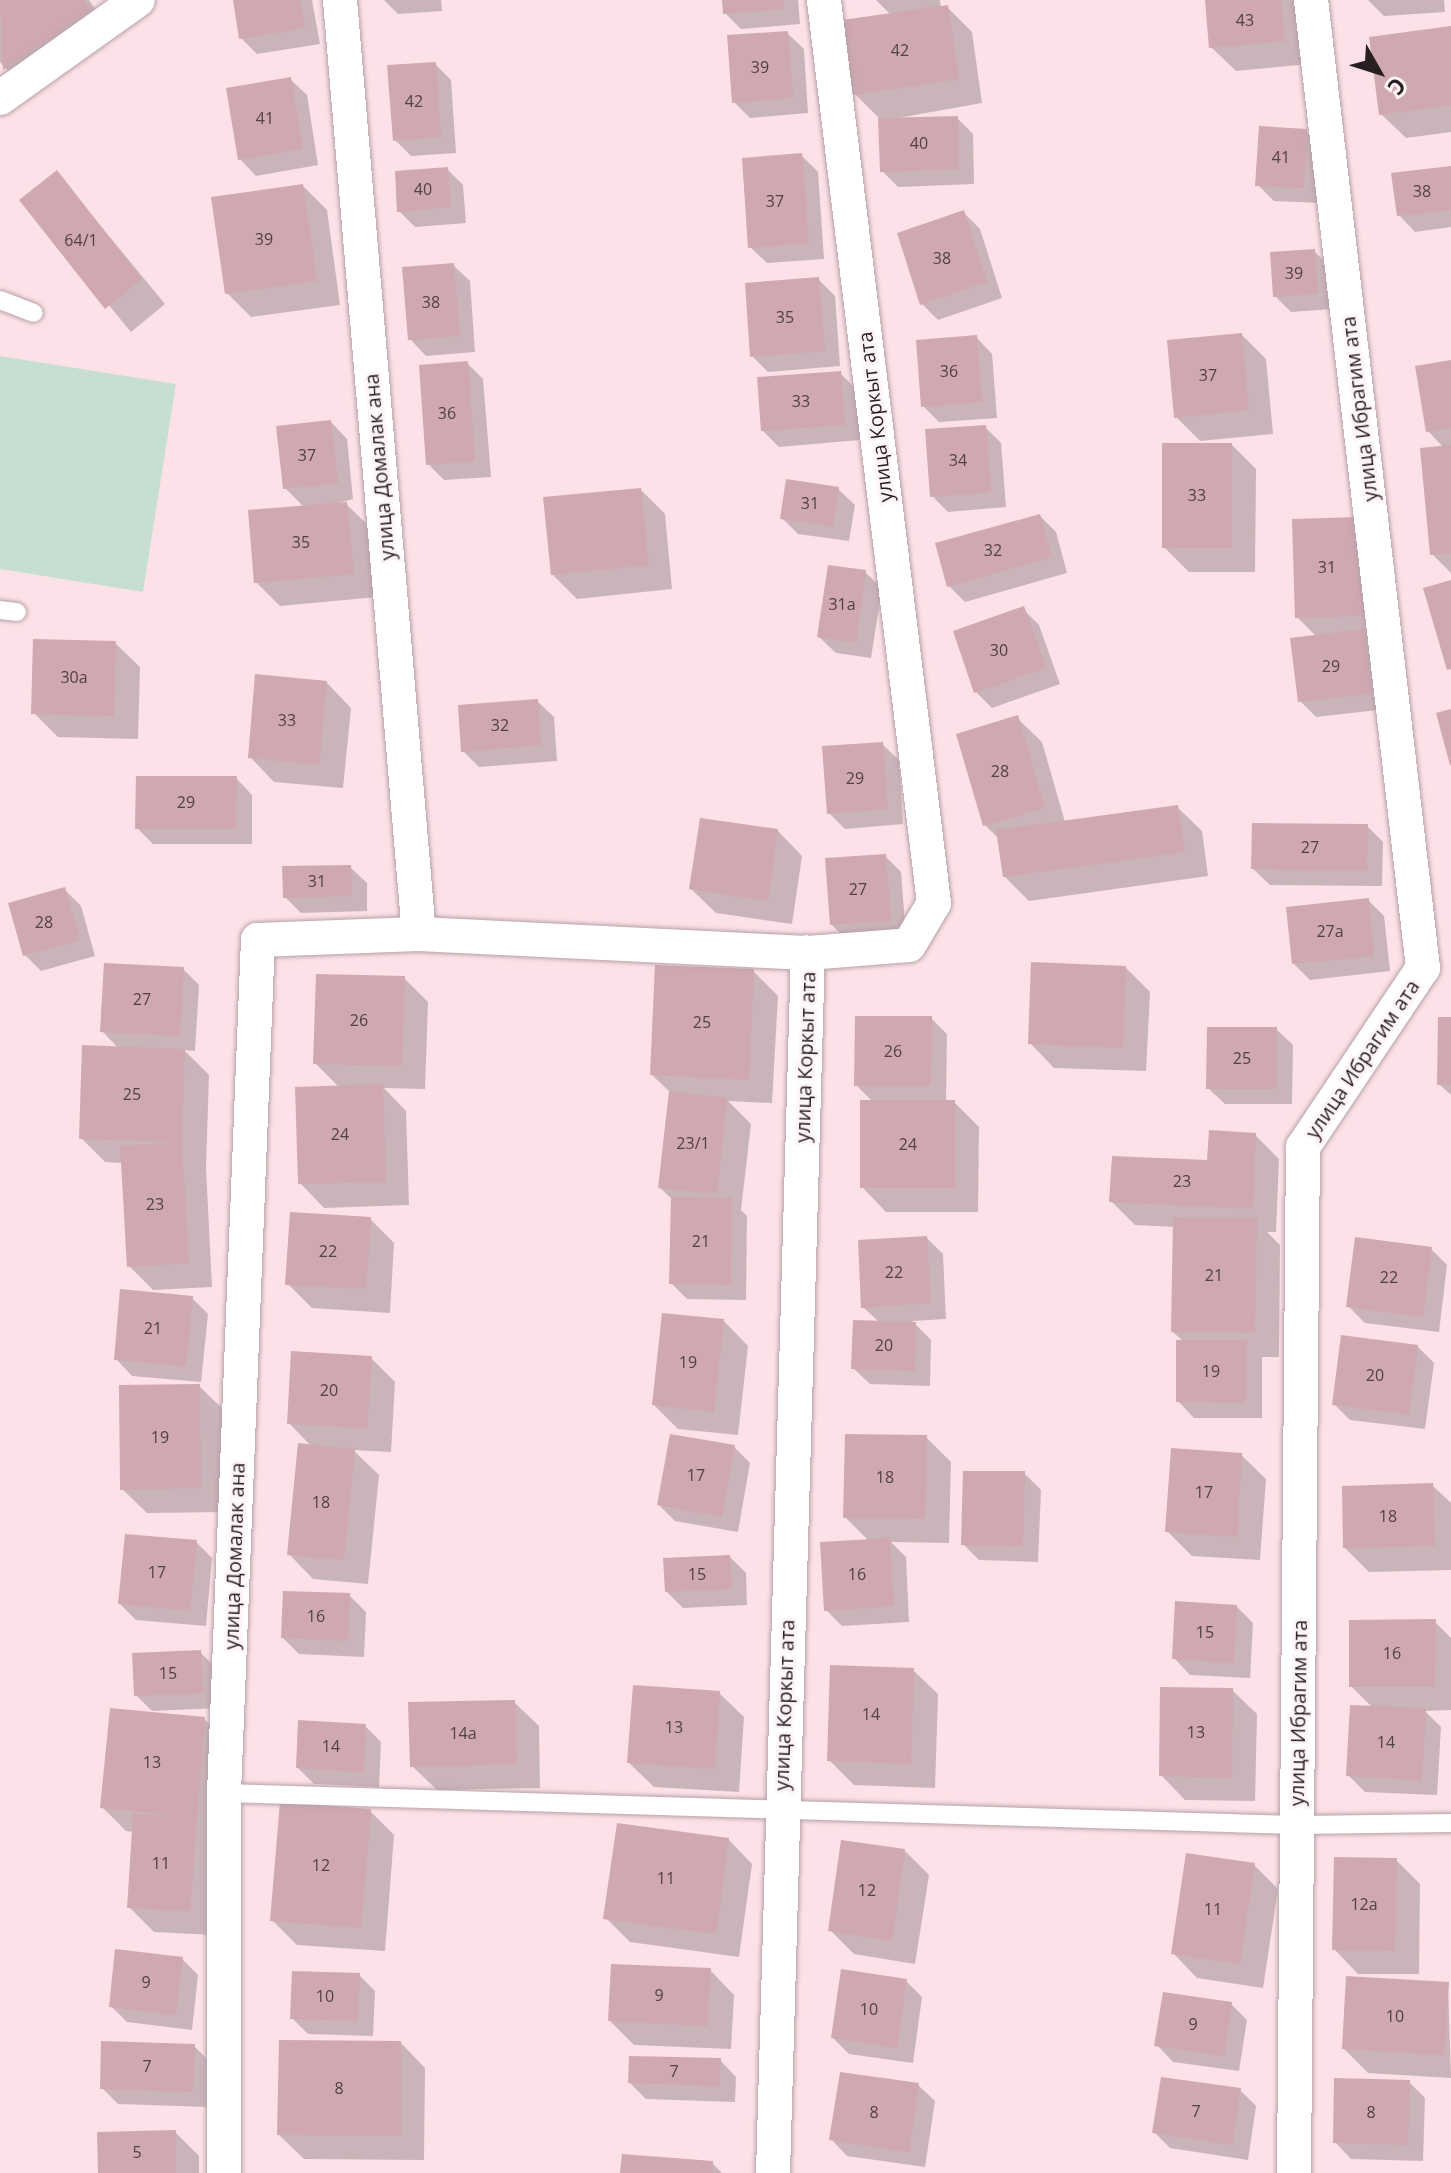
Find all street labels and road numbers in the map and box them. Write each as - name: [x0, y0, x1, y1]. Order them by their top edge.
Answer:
- street label: улица Ибрагим ата: [1336, 315, 1382, 503]
- street label: улица Коркыт ата: [853, 330, 897, 504]
- street label: улица Домалак ана: [359, 373, 399, 561]
- street label: улица Коркыт ата: [790, 971, 820, 1143]
- street label: улица Ибрагим ата: [1300, 975, 1424, 1143]
- street label: улица Домалак ана: [219, 1462, 249, 1650]
- street label: улица Коркыт ата: [769, 1619, 799, 1791]
- street label: улица Ибрагим ата: [1284, 1620, 1312, 1806]

